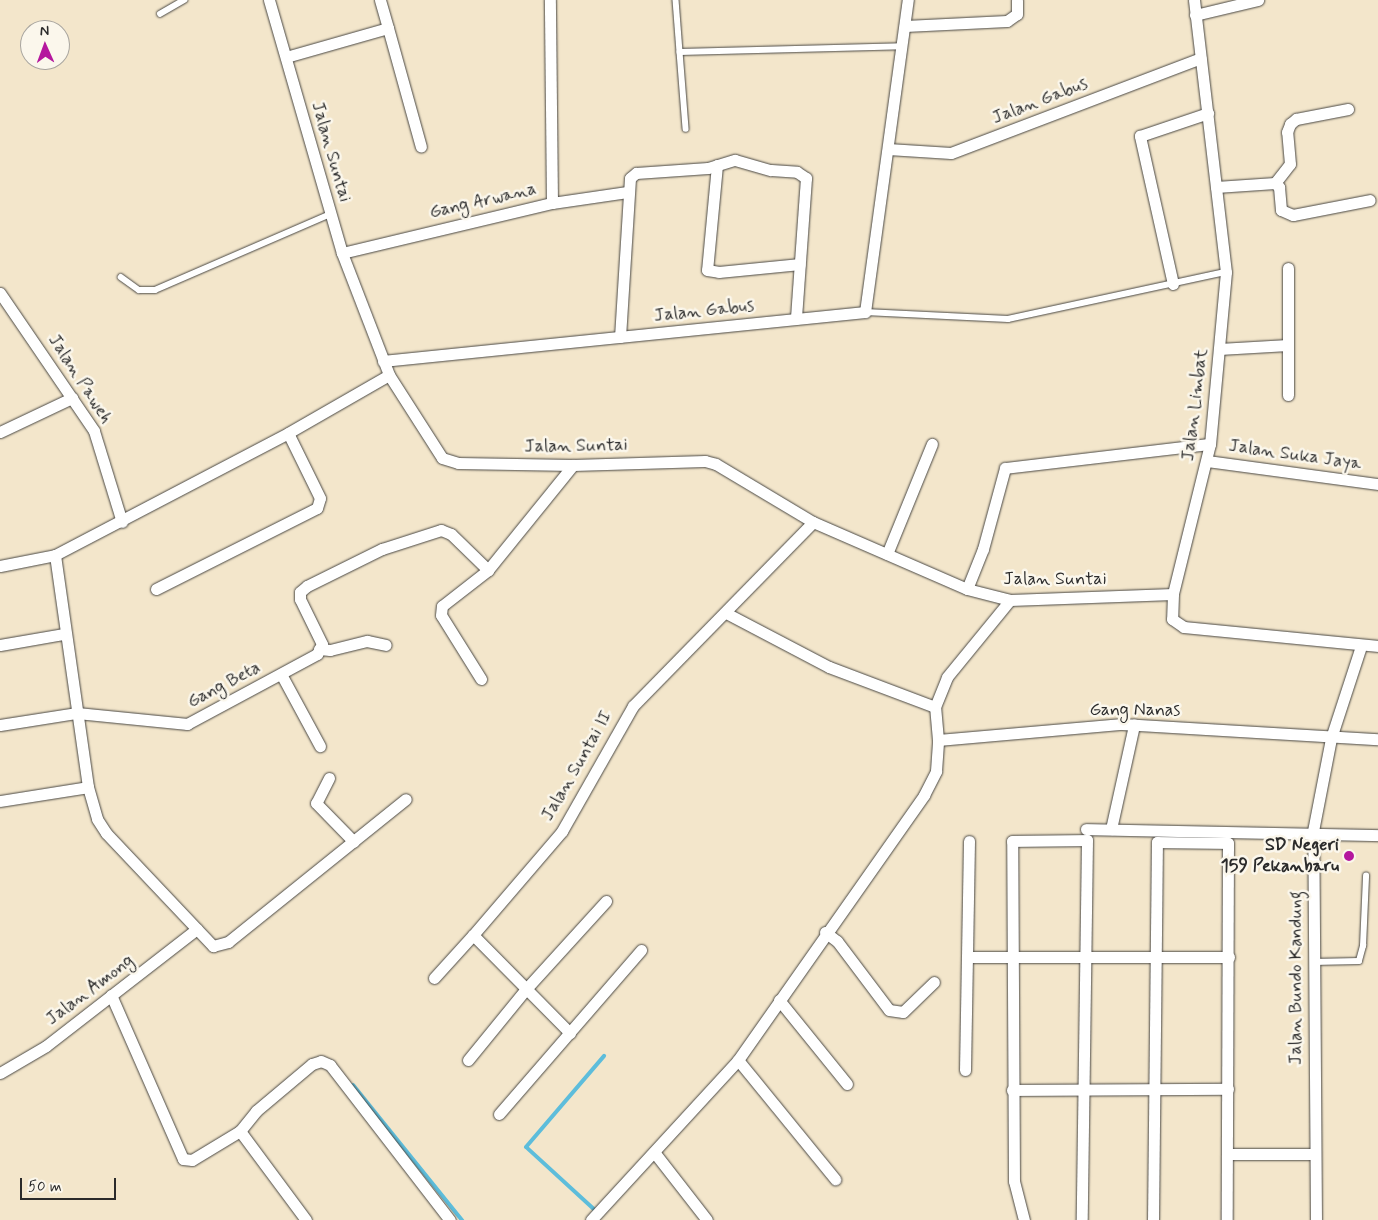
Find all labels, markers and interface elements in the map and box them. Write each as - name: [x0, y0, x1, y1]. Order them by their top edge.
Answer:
- north arrow: [20, 20, 70, 70]
- text: N: [40, 22, 49, 40]
- street label: Jalan Gabus: [991, 74, 1089, 128]
- street label: Jalan Suntai: [307, 100, 355, 204]
- street label: Gang Arwana: [428, 178, 538, 224]
- street label: Jalan Gabus: [655, 295, 753, 327]
- street label: Jalan Paweh: [44, 332, 116, 426]
- street label: Jalan Limbat: [1177, 348, 1213, 462]
- street label: Jalan Suntai: [525, 434, 627, 458]
- street label: Jalan Suka Jaya: [1228, 435, 1362, 475]
- street label: Jalan Suntai: [1004, 568, 1106, 590]
- street label: Gang Beta: [184, 657, 264, 713]
- street label: Gang Nanas: [1090, 699, 1180, 721]
- street label: Jalan Suntai II: [536, 706, 618, 826]
- place label: SD Negeri 159 Pekanbaru: [1221, 835, 1339, 878]
- marker: SD Negeri 159 Pekanbaru: [1343, 850, 1355, 862]
- street label: Jalan Bundo Kandung: [1285, 894, 1307, 1062]
- street label: Jalan Among: [42, 950, 138, 1030]
- scale bar: [22, 1168, 119, 1200]
- text: 50 m: [28, 1177, 62, 1197]

